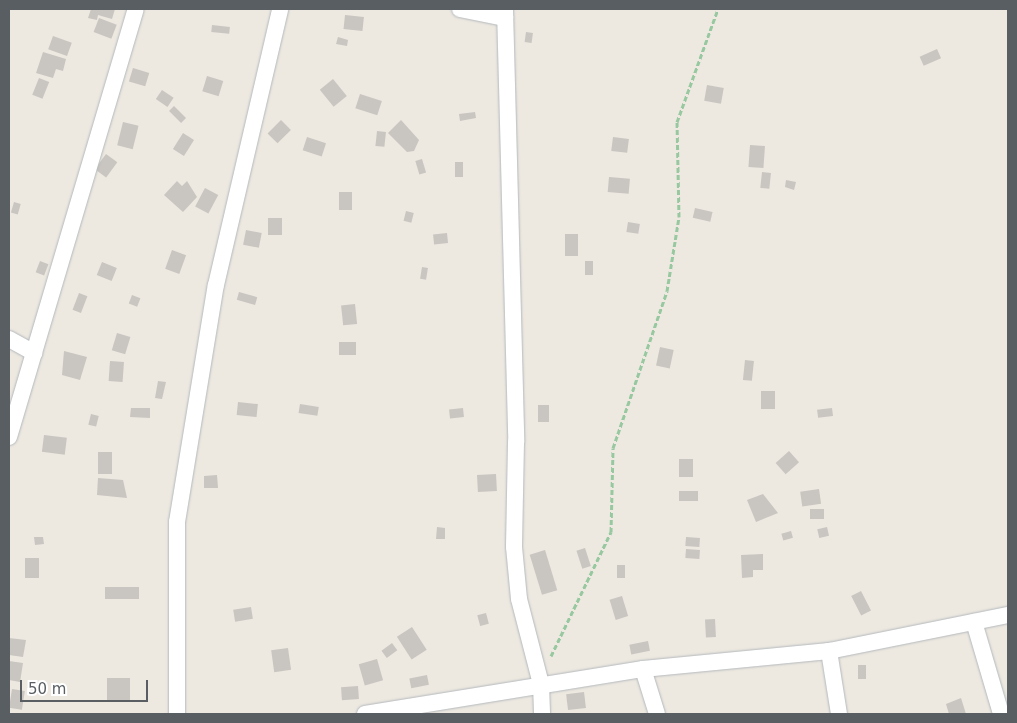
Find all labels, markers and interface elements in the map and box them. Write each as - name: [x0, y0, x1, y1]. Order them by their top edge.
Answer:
- scale bar: [22, 670, 150, 702]
- text: 50 m: [28, 680, 66, 698]

